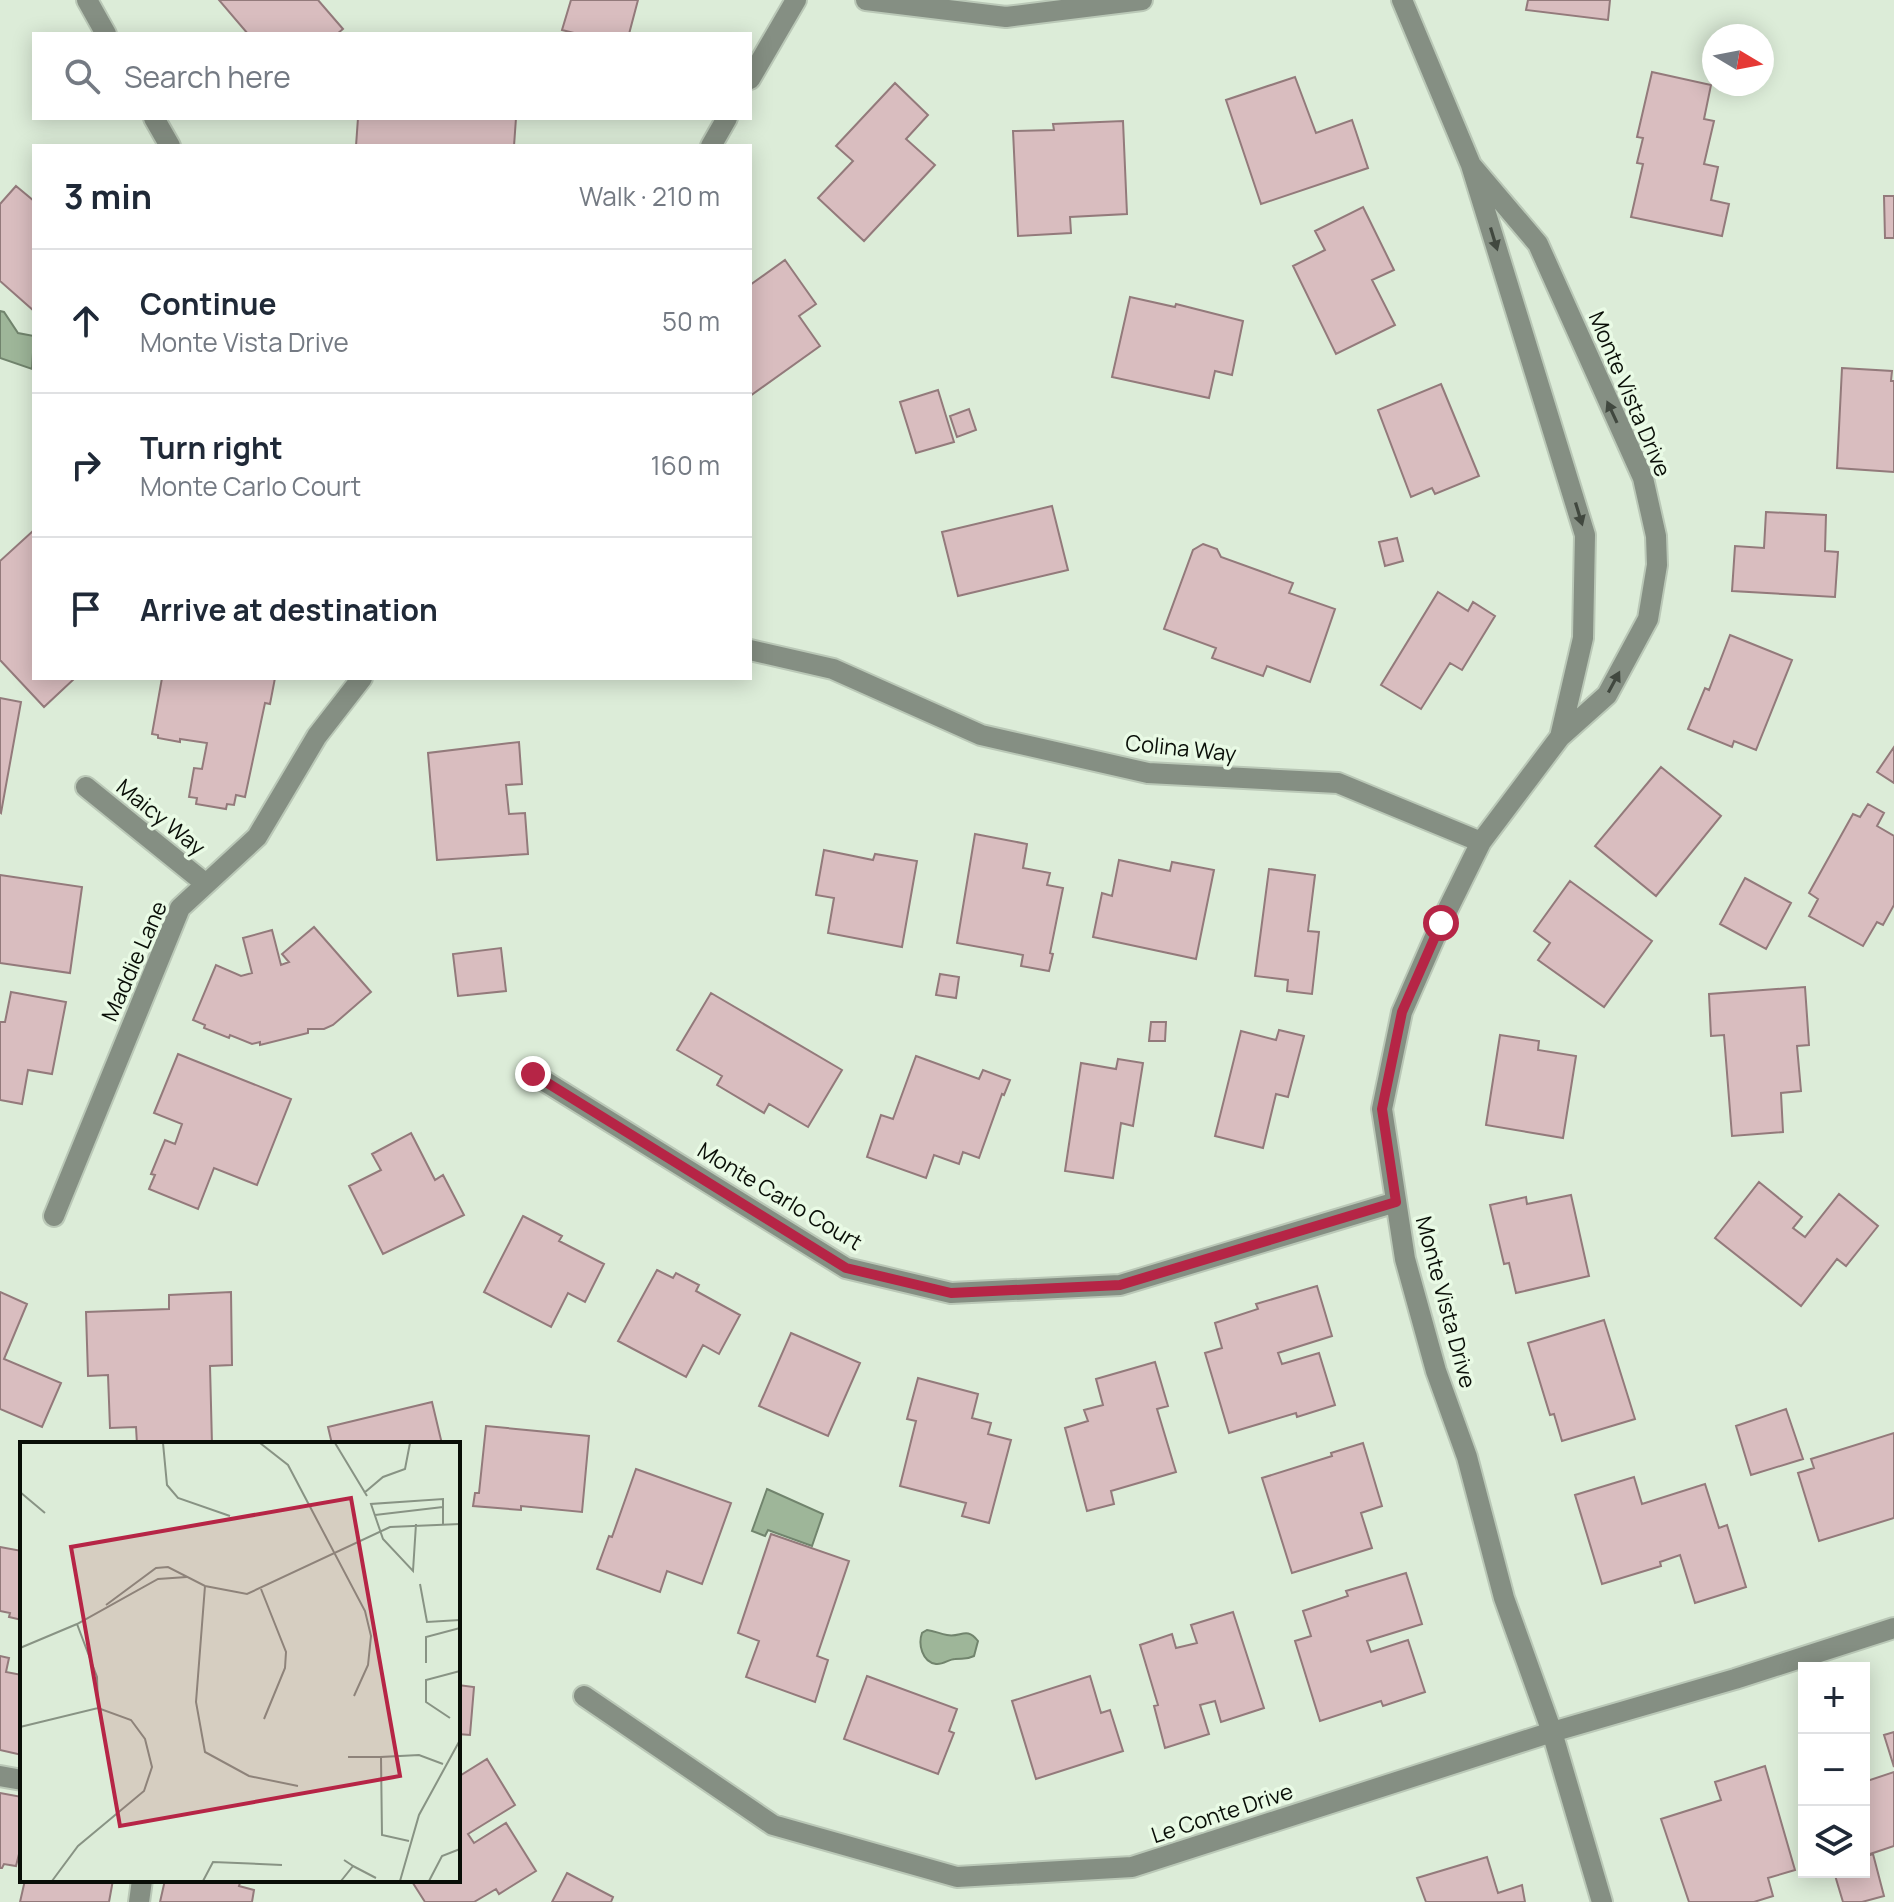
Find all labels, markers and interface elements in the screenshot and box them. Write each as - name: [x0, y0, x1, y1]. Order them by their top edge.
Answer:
- north arrow: [1702, 24, 1774, 96]
- search box: [32, 32, 752, 120]
- icon: search: [60, 54, 104, 98]
- text: Search here: [124, 56, 291, 97]
- text: 3 min: [64, 173, 152, 219]
- text: Walk · 210 m: [579, 178, 720, 214]
- one-way arrow: [1488, 228, 1500, 252]
- text: Continue: [140, 283, 276, 324]
- icon: ahead: [64, 299, 108, 343]
- text: 50 m: [662, 303, 720, 339]
- street label: Monte Vista Drive: [1582, 307, 1678, 481]
- text: Monte Vista Drive: [140, 324, 349, 360]
- one-way arrow: [1605, 400, 1619, 423]
- text: Turn right: [140, 427, 283, 468]
- icon: right: [64, 443, 108, 487]
- text: 160 m: [651, 447, 720, 483]
- text: Monte Carlo Court: [140, 468, 361, 504]
- one-way arrow: [1573, 503, 1586, 527]
- icon: arrive: [64, 587, 108, 631]
- text: Arrive at destination: [140, 589, 438, 630]
- one-way arrow: [1607, 671, 1621, 693]
- street label: Colina Way: [1124, 727, 1238, 769]
- street label: Maicy Way: [110, 772, 212, 862]
- street label: Maddie Lane: [94, 896, 174, 1026]
- route start: [1423, 905, 1459, 941]
- route end: [515, 1056, 551, 1092]
- street label: Monte Carlo Court: [692, 1135, 868, 1257]
- street label: Monte Vista Drive: [1409, 1213, 1483, 1391]
- inset map: [20, 1442, 460, 1882]
- map controls: [1798, 1662, 1870, 1878]
- button: +: [1798, 1662, 1870, 1734]
- button: −: [1798, 1734, 1870, 1806]
- street label: Le Conte Drive: [1147, 1776, 1297, 1850]
- button: layers: [1798, 1806, 1870, 1878]

